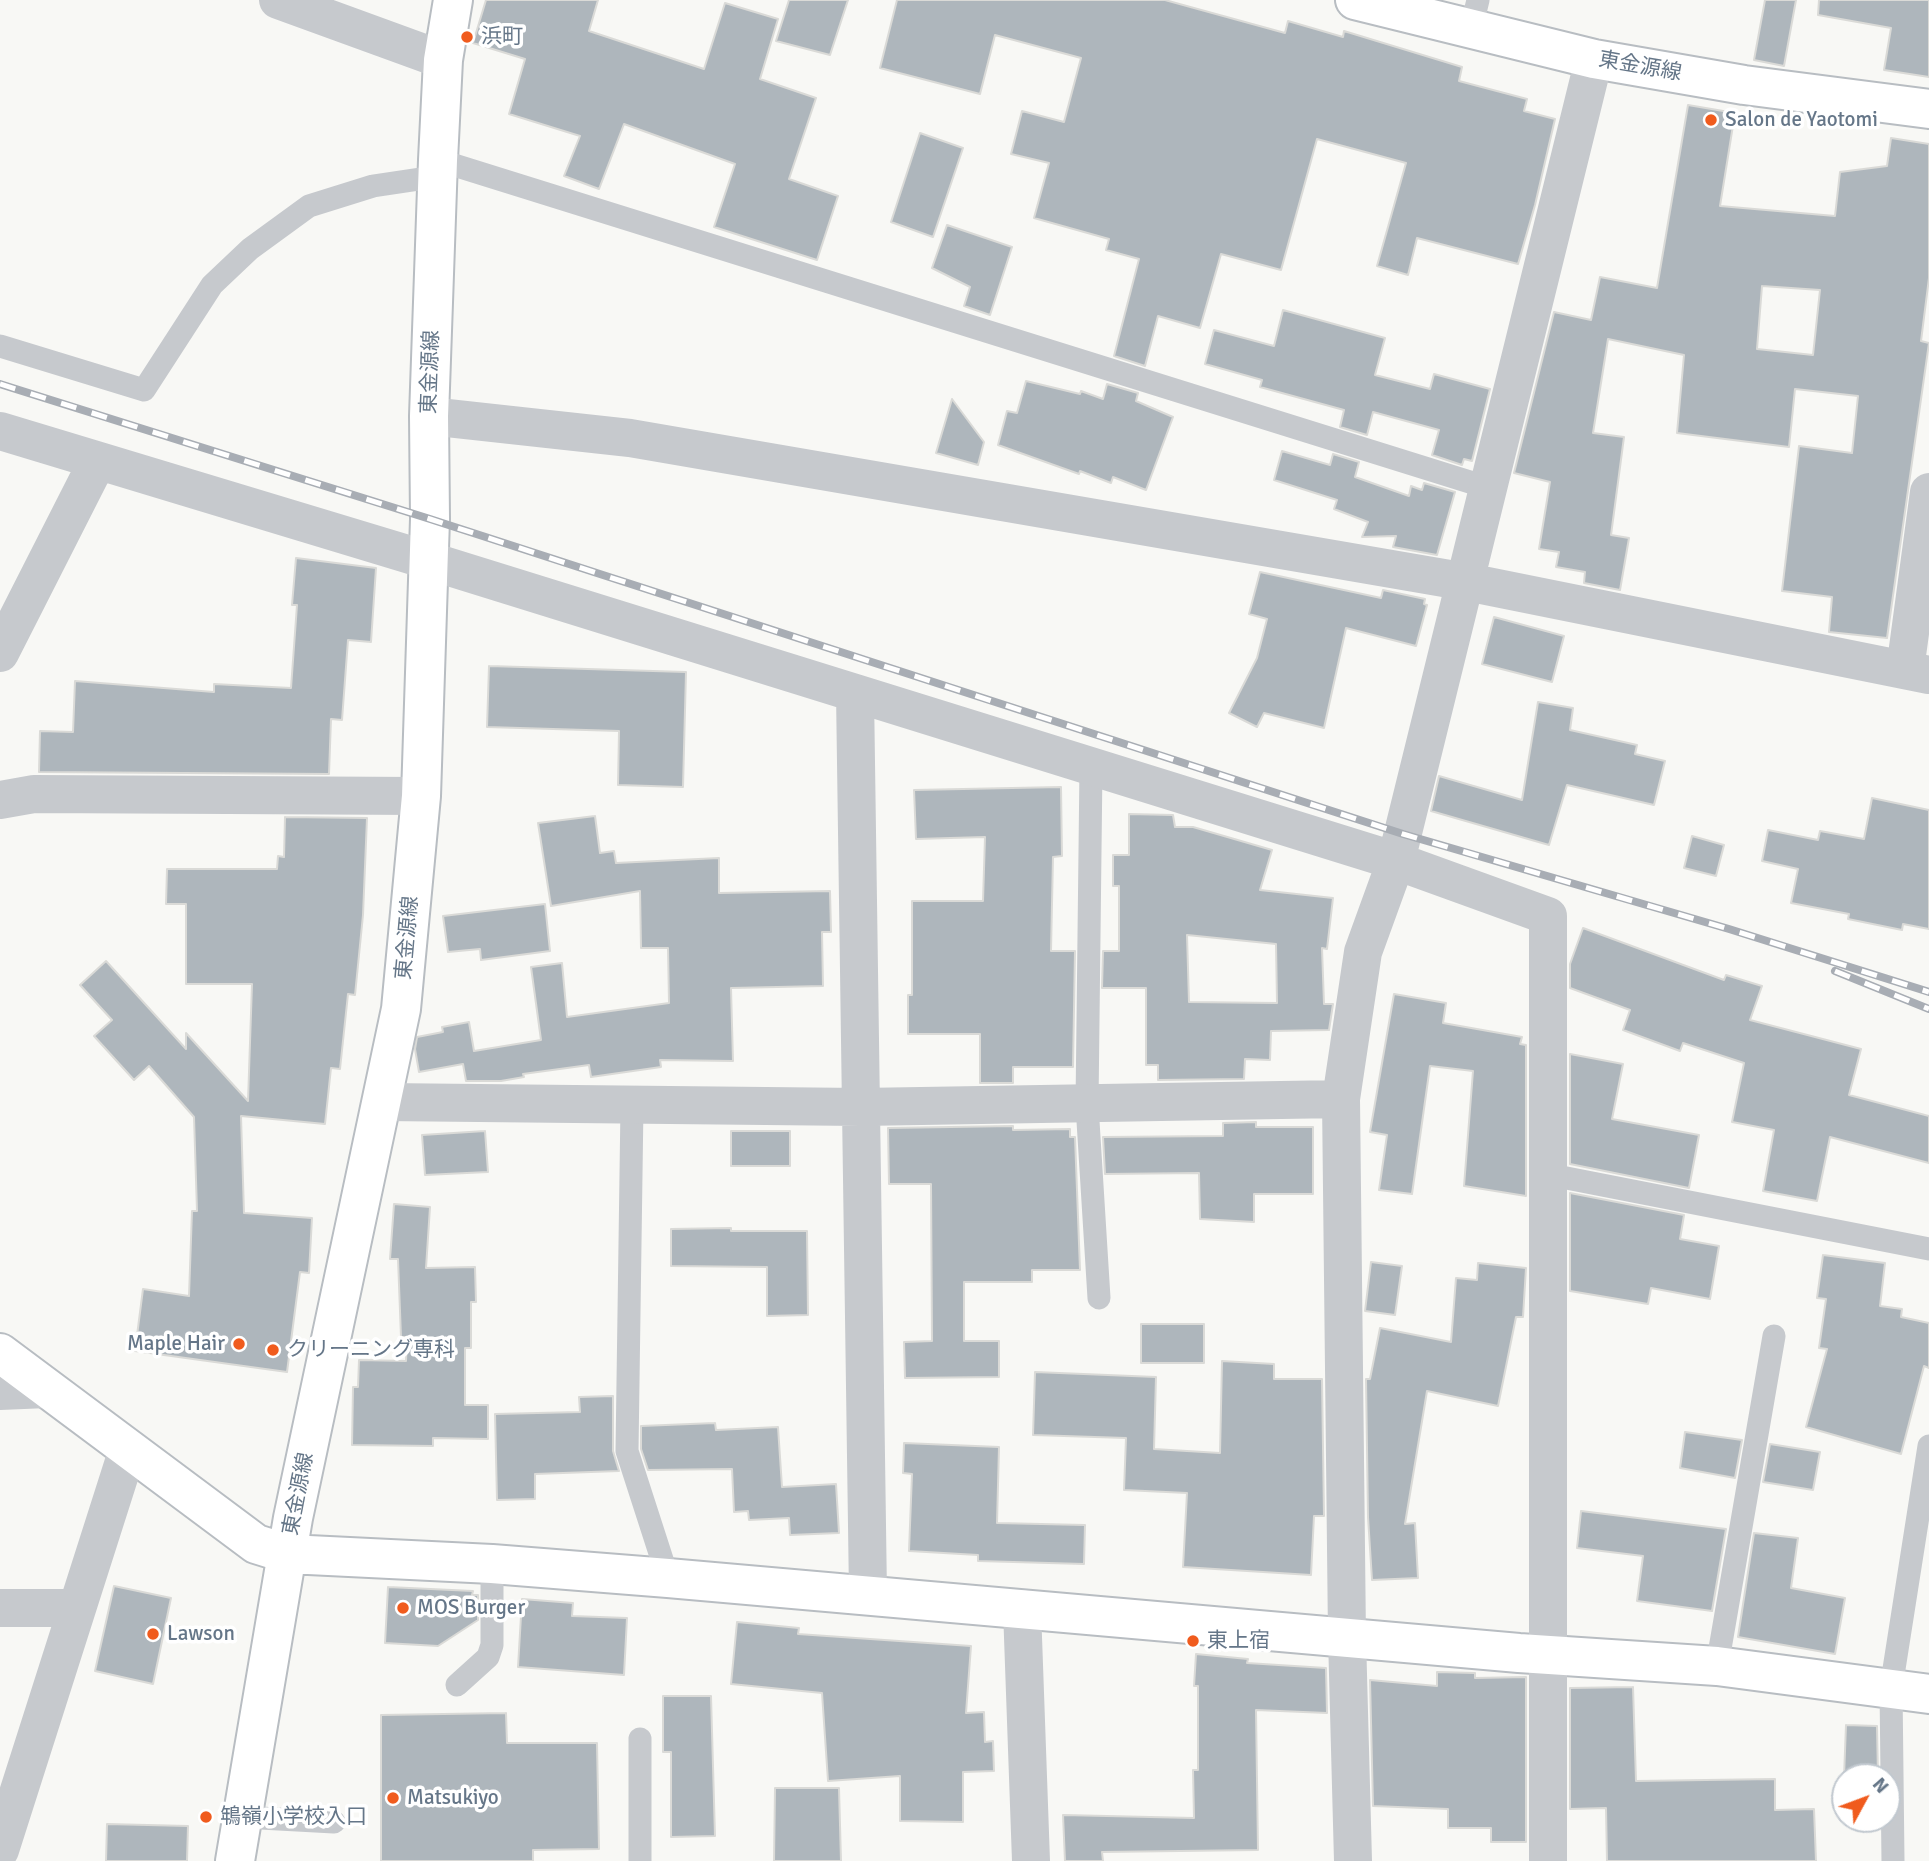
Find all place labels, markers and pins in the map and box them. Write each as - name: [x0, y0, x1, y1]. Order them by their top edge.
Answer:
- place label: 浜町: [481, 24, 523, 50]
- marker: 浜町: [459, 29, 475, 45]
- place label: Salon de Yaotomi: [1725, 107, 1878, 133]
- marker: Salon de Yaotomi: [1703, 112, 1719, 128]
- place label: Maple Hair: [127, 1331, 225, 1357]
- marker: Maple Hair: [231, 1336, 247, 1352]
- place label: クリーニング専科: [287, 1337, 455, 1363]
- marker: クリーニング専科: [265, 1342, 281, 1358]
- place label: MOS Burger: [417, 1595, 525, 1621]
- marker: MOS Burger: [395, 1600, 411, 1616]
- place label: Lawson: [167, 1621, 235, 1647]
- marker: Lawson: [145, 1626, 161, 1642]
- place label: 東上宿: [1207, 1628, 1270, 1654]
- marker: 東上宿: [1185, 1633, 1201, 1649]
- place label: Matsukiyo: [407, 1785, 499, 1811]
- marker: Matsukiyo: [385, 1790, 401, 1806]
- place label: 鵇嶺小学校入口: [220, 1804, 367, 1830]
- marker: 鵇嶺小学校入口: [198, 1809, 214, 1825]

